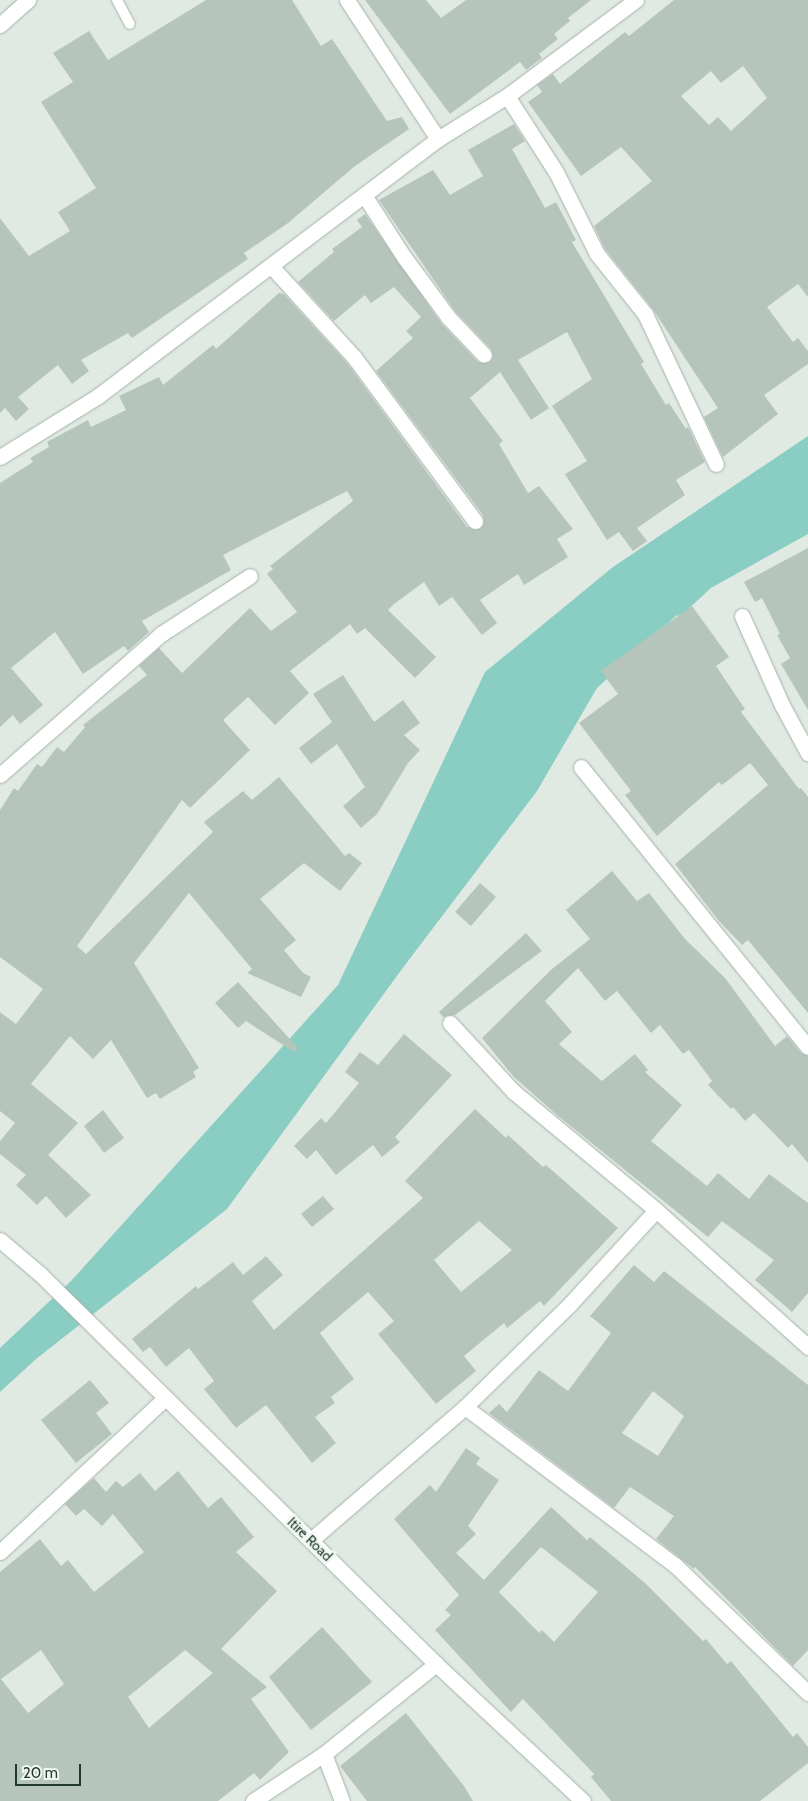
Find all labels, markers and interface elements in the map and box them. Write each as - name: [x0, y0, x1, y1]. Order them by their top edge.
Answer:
- street label: Itire Road: [284, 1513, 336, 1565]
- scale bar: [18, 1754, 84, 1786]
- text: 20 m: [23, 1764, 58, 1782]

